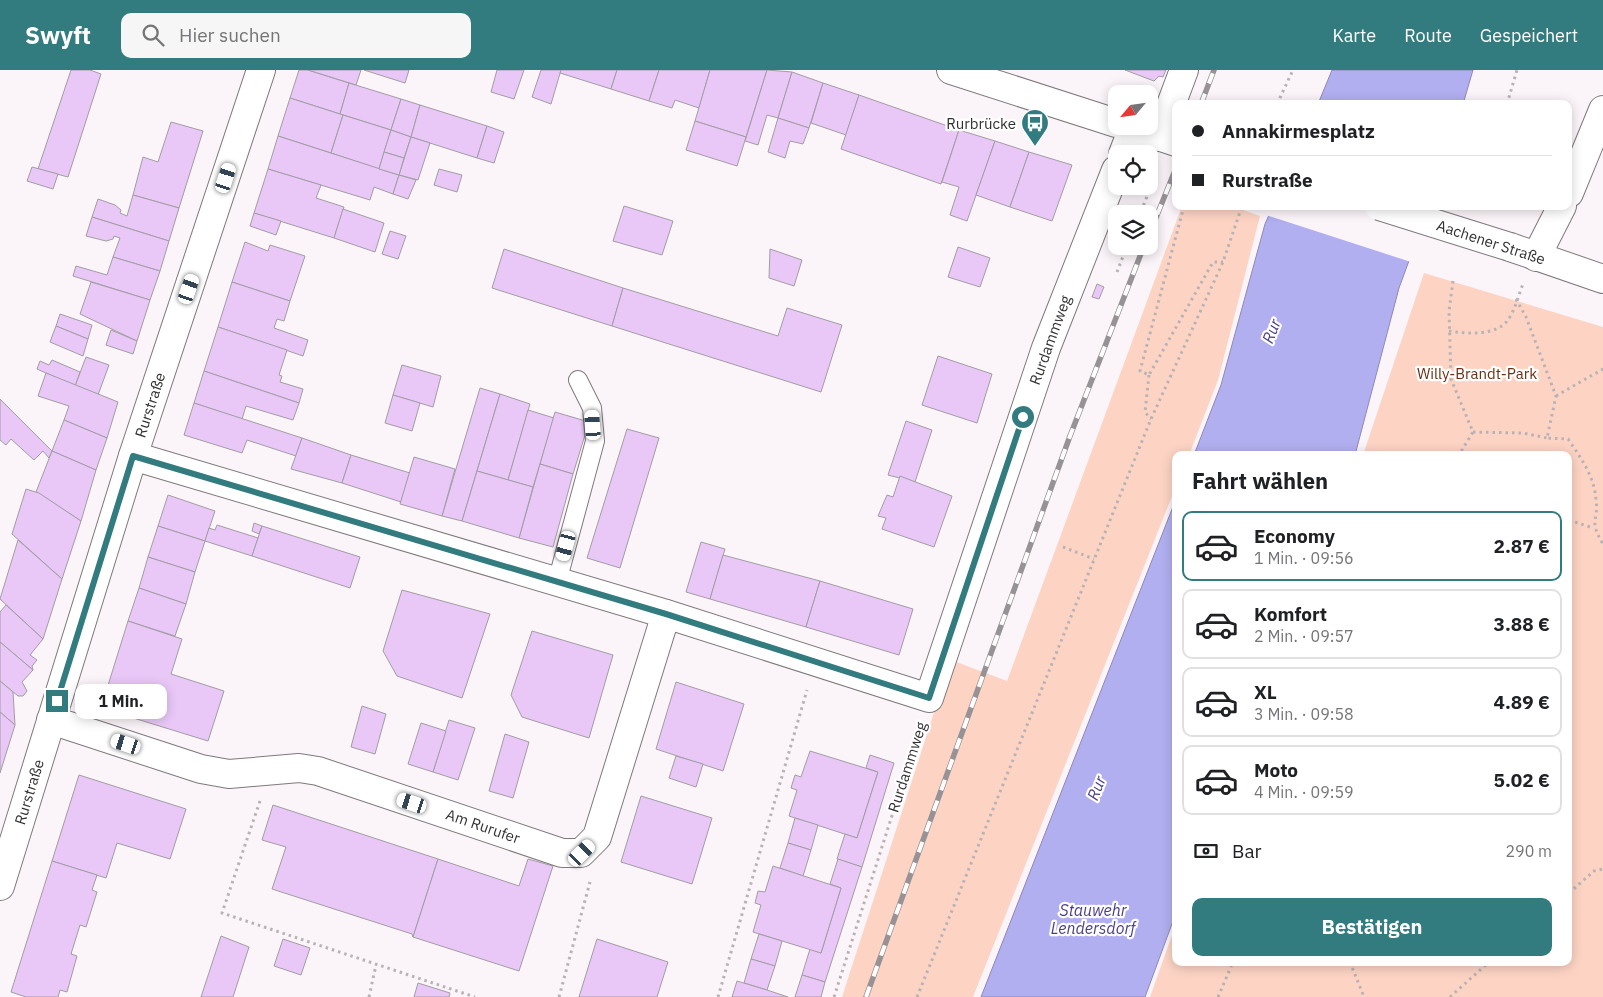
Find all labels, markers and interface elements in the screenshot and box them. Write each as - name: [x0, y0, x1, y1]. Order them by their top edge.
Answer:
- search box: [121, 13, 471, 58]
- text: Swyft: [25, 19, 91, 51]
- icon: search: [139, 21, 167, 49]
- text: Hier suchen: [179, 23, 281, 47]
- text: Karte: [1333, 24, 1376, 47]
- text: Route: [1404, 24, 1452, 47]
- text: Gespeichert: [1480, 24, 1578, 47]
- north arrow: [1108, 85, 1158, 135]
- map controls: [1108, 85, 1158, 255]
- bus stop icon: Rurbrücke: [1020, 108, 1050, 147]
- place label: Rurbrücke: [946, 114, 1016, 133]
- text: Annakirmesplatz: [1222, 119, 1375, 143]
- button: locate: [1108, 145, 1158, 195]
- car: [214, 161, 237, 195]
- text: Rurstraße: [1222, 168, 1313, 192]
- button: layers: [1108, 205, 1158, 255]
- street label: Aachener Straße: [1434, 215, 1548, 269]
- car: [177, 272, 200, 306]
- street label: Rurdammweg: [1025, 293, 1075, 387]
- water label: Rur: [1257, 315, 1285, 346]
- park label: Willy-Brandt-Park: [1417, 364, 1537, 383]
- street label: Rurstraße: [131, 370, 169, 440]
- route start: [1012, 406, 1034, 428]
- car: [584, 410, 601, 440]
- text: Fahrt wählen: [1192, 466, 1328, 495]
- icon: car: [1194, 524, 1239, 569]
- text: Economy: [1254, 524, 1335, 548]
- car: [554, 530, 577, 562]
- text: 2.87 €: [1494, 534, 1550, 558]
- text: 1 Min. · 09:56: [1254, 548, 1354, 568]
- icon: car: [1194, 602, 1239, 647]
- text: Komfort: [1254, 602, 1327, 626]
- text: 3.88 €: [1494, 612, 1550, 636]
- text: 2 Min. · 09:57: [1254, 626, 1354, 646]
- icon: car: [1194, 680, 1239, 725]
- text: XL: [1254, 680, 1277, 704]
- callout: 1 Min.: [74, 684, 167, 718]
- route end: [46, 690, 68, 712]
- text: 4.89 €: [1494, 690, 1550, 714]
- text: 1 Min.: [98, 691, 144, 711]
- text: 3 Min. · 09:58: [1254, 704, 1354, 724]
- street label: Rurdammweg: [883, 719, 931, 815]
- car: [109, 732, 142, 756]
- street label: Rurstraße: [10, 757, 48, 827]
- icon: car: [1194, 758, 1239, 803]
- text: Moto: [1254, 758, 1298, 782]
- text: 5.02 €: [1494, 768, 1550, 792]
- water label: Rur: [1082, 772, 1110, 803]
- text: 4 Min. · 09:59: [1254, 782, 1354, 802]
- car: [395, 791, 428, 815]
- street label: Am Rurufer: [444, 804, 523, 848]
- car: [566, 837, 597, 869]
- icon: cash: [1192, 837, 1220, 865]
- text: Bar: [1232, 839, 1262, 863]
- text: 290 m: [1505, 841, 1552, 861]
- button: Bestätigen: [1192, 898, 1552, 956]
- water label: Stauwehr Lendersdorf: [1051, 900, 1137, 938]

